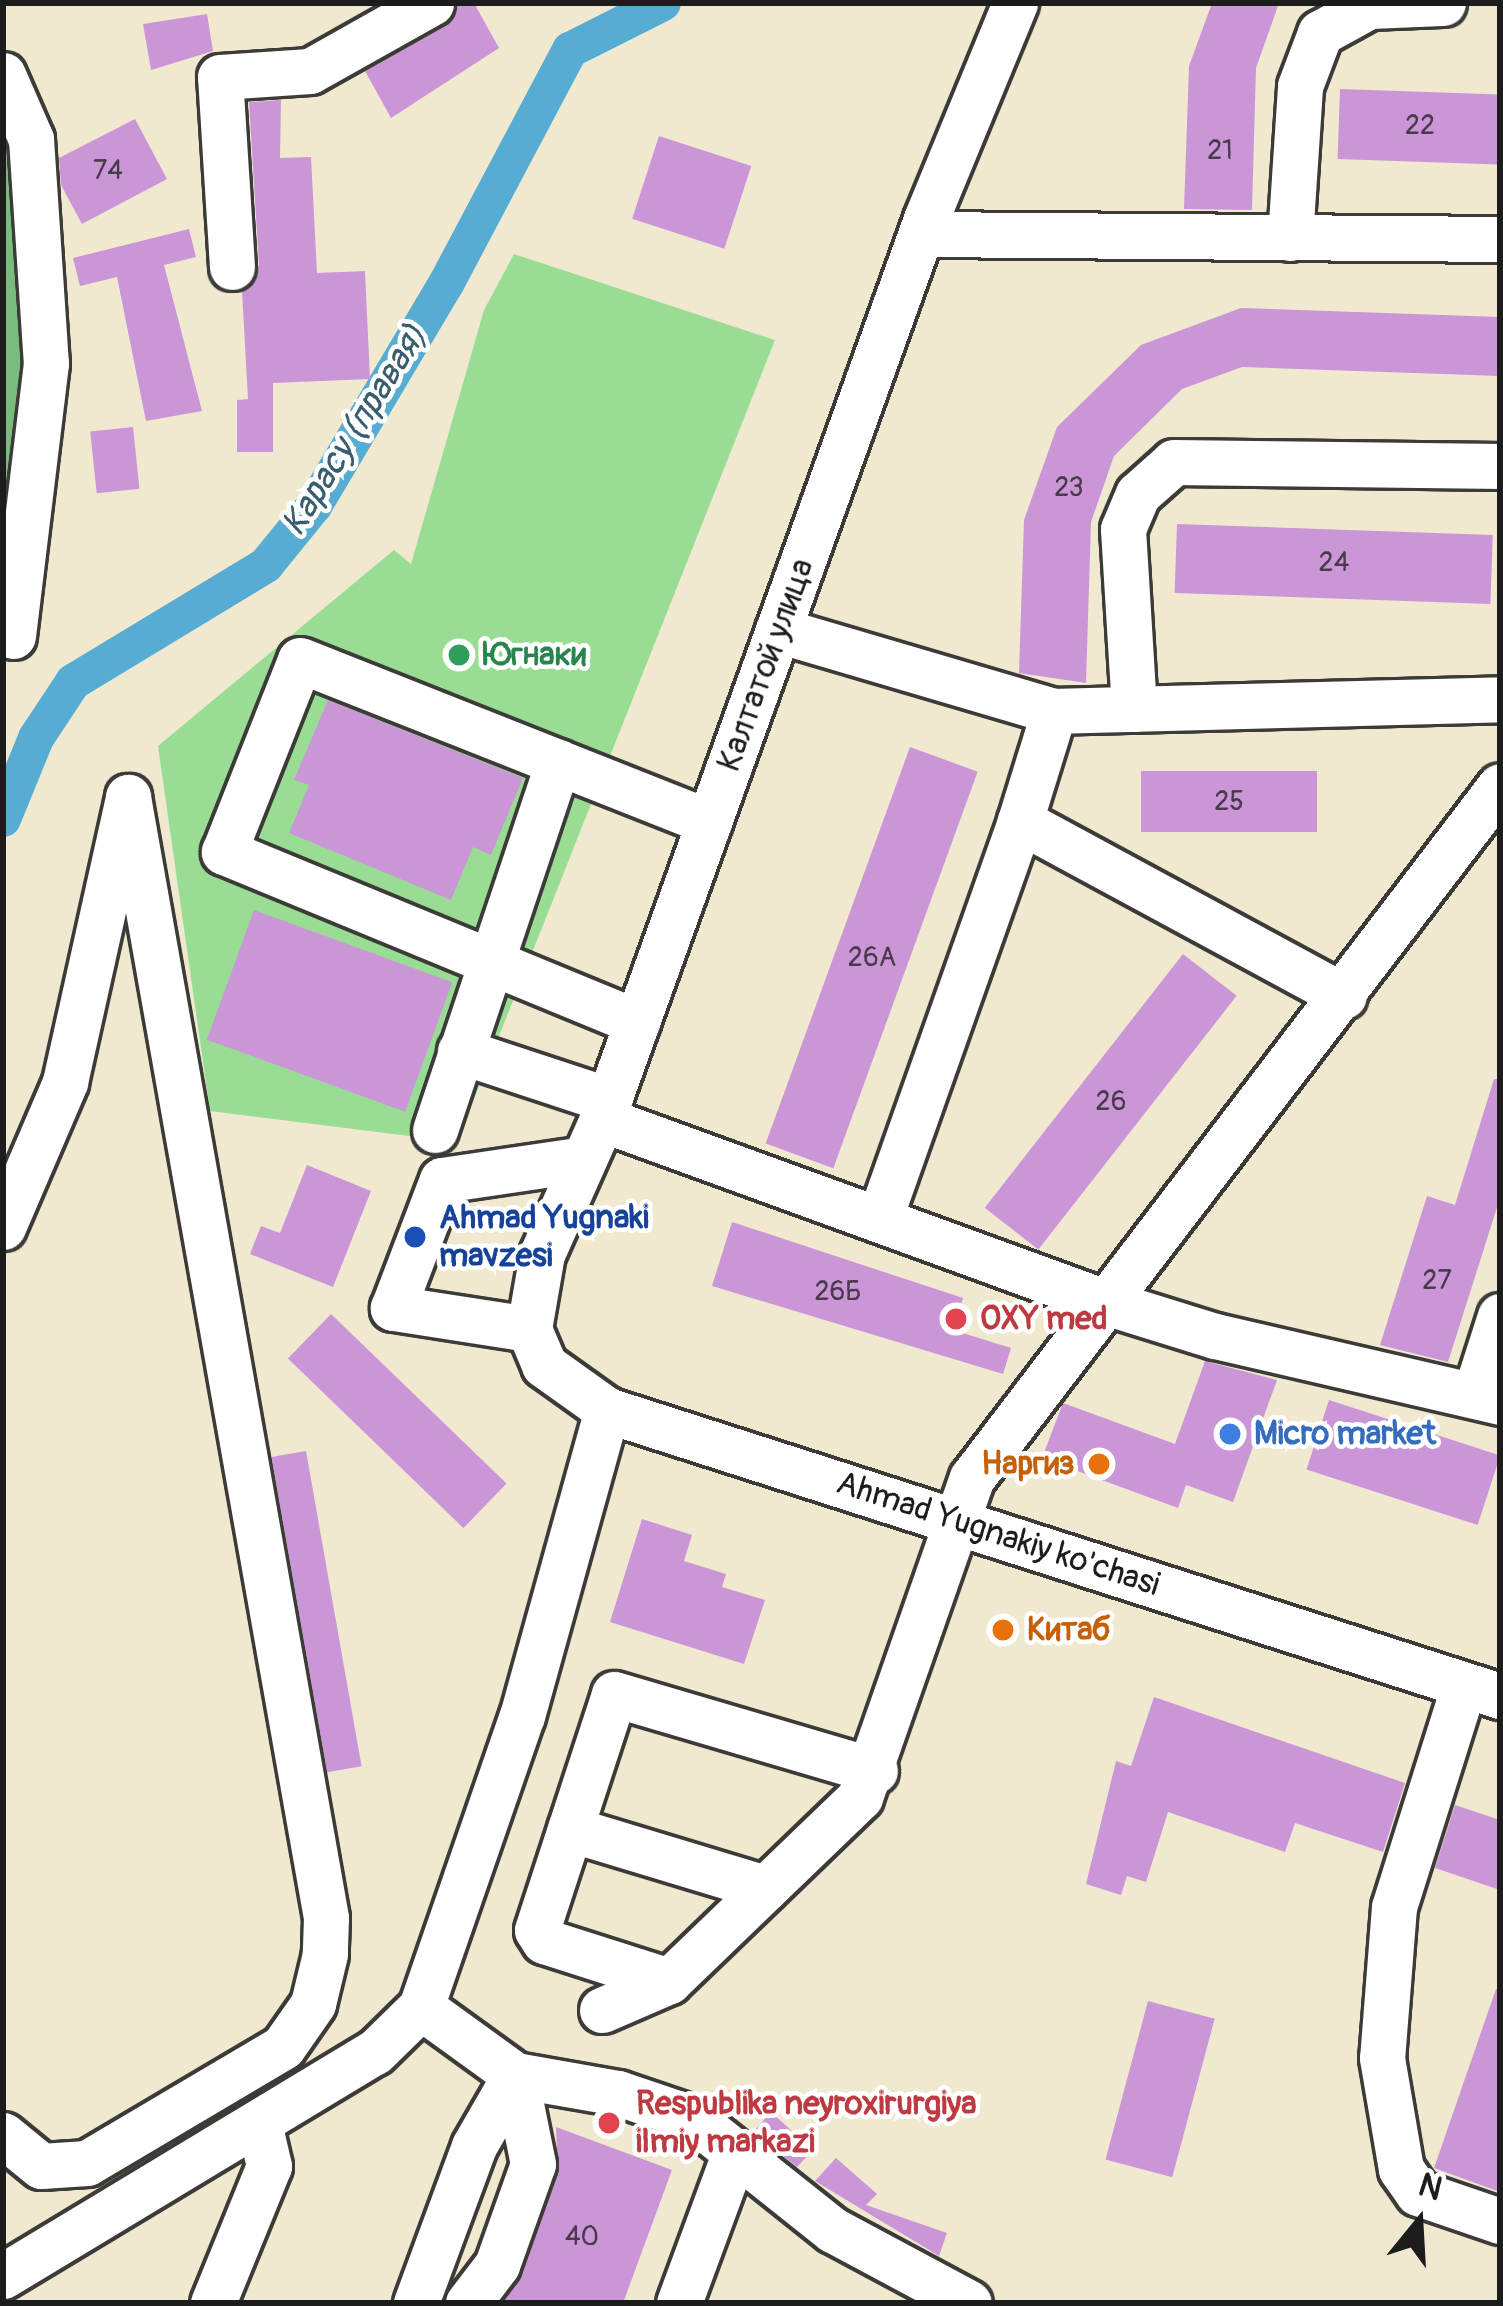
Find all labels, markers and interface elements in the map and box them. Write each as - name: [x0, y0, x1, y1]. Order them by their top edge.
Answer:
- house number: 22: [1405, 110, 1435, 142]
- house number: 21: [1207, 135, 1233, 167]
- house number: 74: [93, 155, 123, 187]
- water label: Карасу (правая): [272, 317, 436, 543]
- house number: 23: [1054, 472, 1084, 504]
- house number: 24: [1319, 547, 1349, 579]
- street label: Калтатой улица: [709, 553, 823, 777]
- place label: Югнаки: [483, 635, 586, 675]
- marker: Югнаки: [446, 642, 472, 668]
- house number: 25: [1214, 786, 1244, 818]
- house number: 26A: [848, 942, 896, 974]
- house number: 26: [1096, 1086, 1126, 1118]
- place label: Ahmad Yugnaki mavzesi: [439, 1198, 649, 1276]
- marker: Ahmad Yugnaki mavzesi: [402, 1224, 428, 1250]
- house number: 27: [1422, 1265, 1452, 1297]
- house number: 26Б: [814, 1276, 862, 1308]
- place label: OXY med: [980, 1299, 1108, 1339]
- marker: OXY med: [943, 1306, 969, 1332]
- place label: Micro market: [1254, 1414, 1436, 1454]
- marker: Micro market: [1217, 1421, 1243, 1447]
- place label: Наргиз: [981, 1444, 1075, 1484]
- marker: Наргиз: [1086, 1451, 1112, 1477]
- street label: Ahmad Yugnakiy ko'chasi: [831, 1463, 1165, 1605]
- place label: Китаб: [1027, 1610, 1110, 1650]
- marker: Китаб: [990, 1617, 1016, 1643]
- place label: Respublika neyroxirurgiya ilmiy markazi: [636, 2084, 976, 2162]
- marker: Respublika neyroxirurgiya ilmiy markazi: [593, 2107, 625, 2139]
- north arrow: [1359, 2162, 1479, 2282]
- text: N: [1413, 2164, 1447, 2210]
- house number: 40: [565, 2221, 599, 2253]

